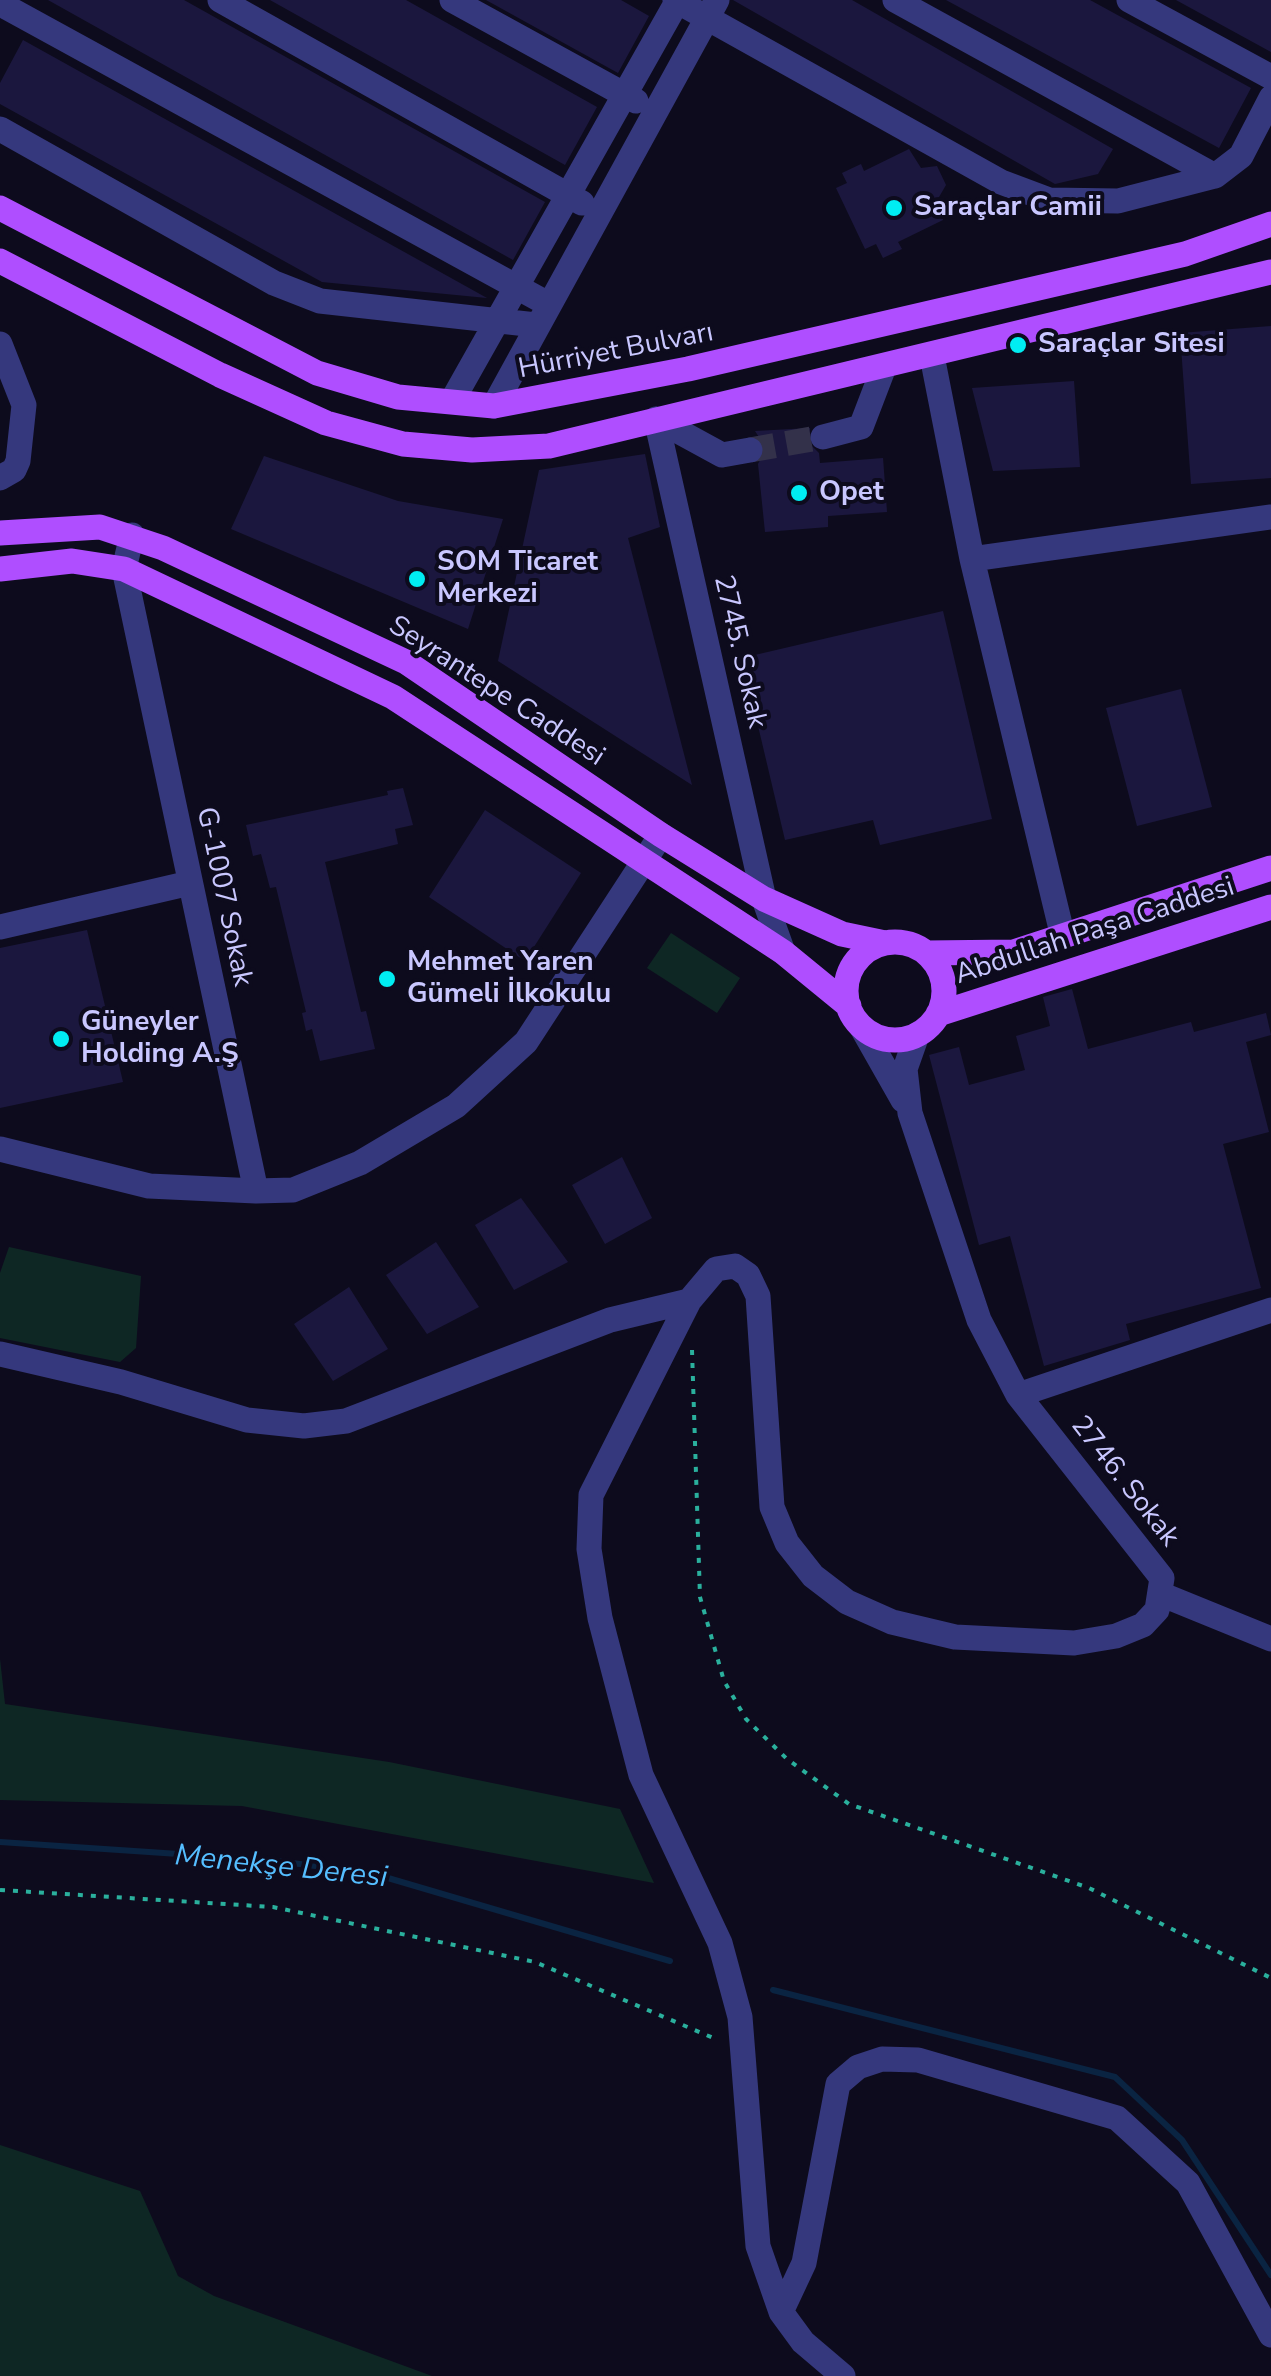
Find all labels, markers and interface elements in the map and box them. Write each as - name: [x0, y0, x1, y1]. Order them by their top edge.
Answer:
- place label: Saraçlar Camii: [914, 191, 1102, 225]
- marker: Saraçlar Camii: [883, 197, 905, 219]
- street label: Hürriyet Bulvarı: [516, 317, 716, 387]
- place label: Saraçlar Sitesi: [1038, 328, 1225, 362]
- marker: Saraçlar Sitesi: [1007, 334, 1029, 356]
- place label: Opet: [819, 476, 884, 510]
- marker: Opet: [788, 482, 810, 504]
- place label: SOM Ticaret Merkezi: [437, 546, 598, 612]
- marker: SOM Ticaret Merkezi: [406, 568, 428, 590]
- street label: 2745. Sokak: [705, 572, 773, 732]
- street label: Seyrantepe Caddesi: [382, 610, 610, 774]
- street label: G-1007 Sokak: [188, 804, 258, 990]
- street label: Abdullah Paşa Caddesi: [951, 871, 1239, 993]
- place label: Mehmet Yaren Gümeli İlkokulu: [407, 946, 611, 1012]
- marker: Mehmet Yaren Gümeli İlkokulu: [376, 968, 398, 990]
- place label: Güneyler Holding A.Ş: [81, 1006, 239, 1072]
- marker: Güneyler Holding A.Ş: [50, 1028, 72, 1050]
- street label: 2746. Sokak: [1063, 1410, 1185, 1554]
- water label: Menekşe Deresi: [173, 1839, 389, 1897]

